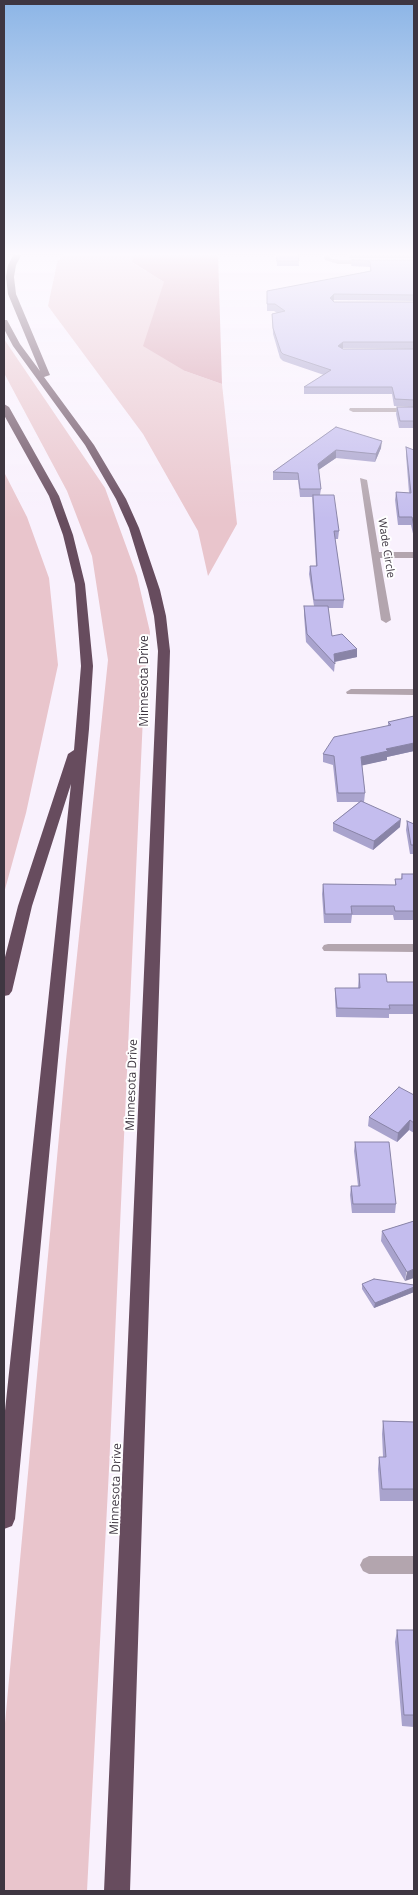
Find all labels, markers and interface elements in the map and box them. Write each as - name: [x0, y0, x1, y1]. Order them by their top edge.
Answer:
- street label: Wade Circle: [375, 517, 397, 579]
- street label: Minnesota Drive: [138, 635, 152, 727]
- street label: Minnesota Drive: [123, 1039, 141, 1131]
- street label: Minnesota Drive: [107, 1443, 125, 1535]

